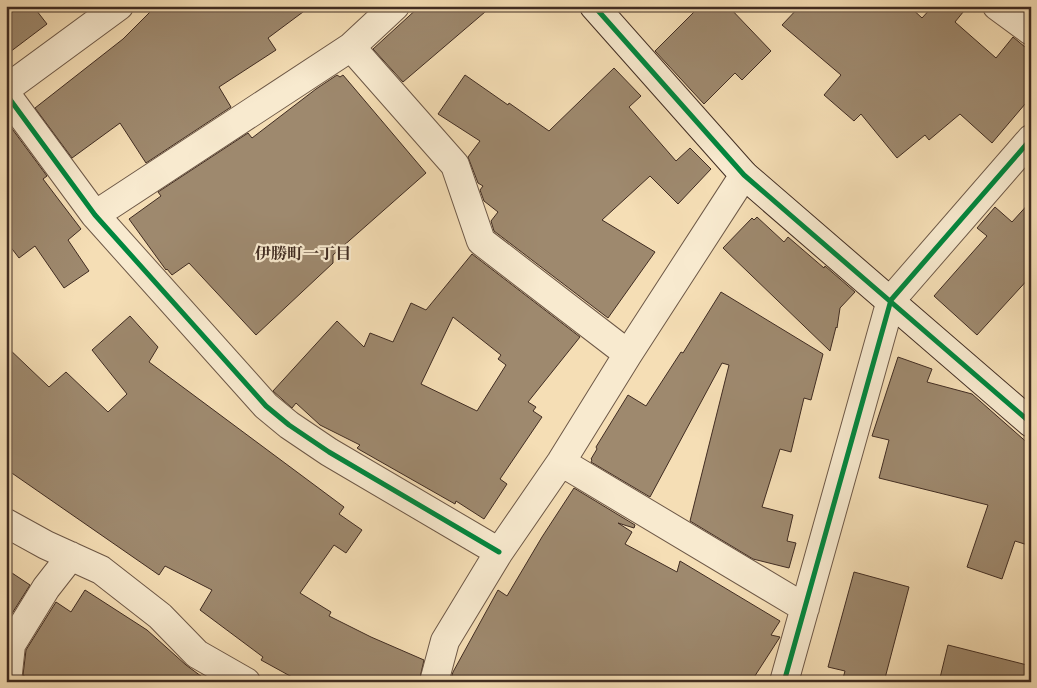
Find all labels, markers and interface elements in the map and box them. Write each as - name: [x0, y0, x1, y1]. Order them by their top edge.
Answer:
- district label: 伊勝町一丁目: [255, 243, 351, 265]

